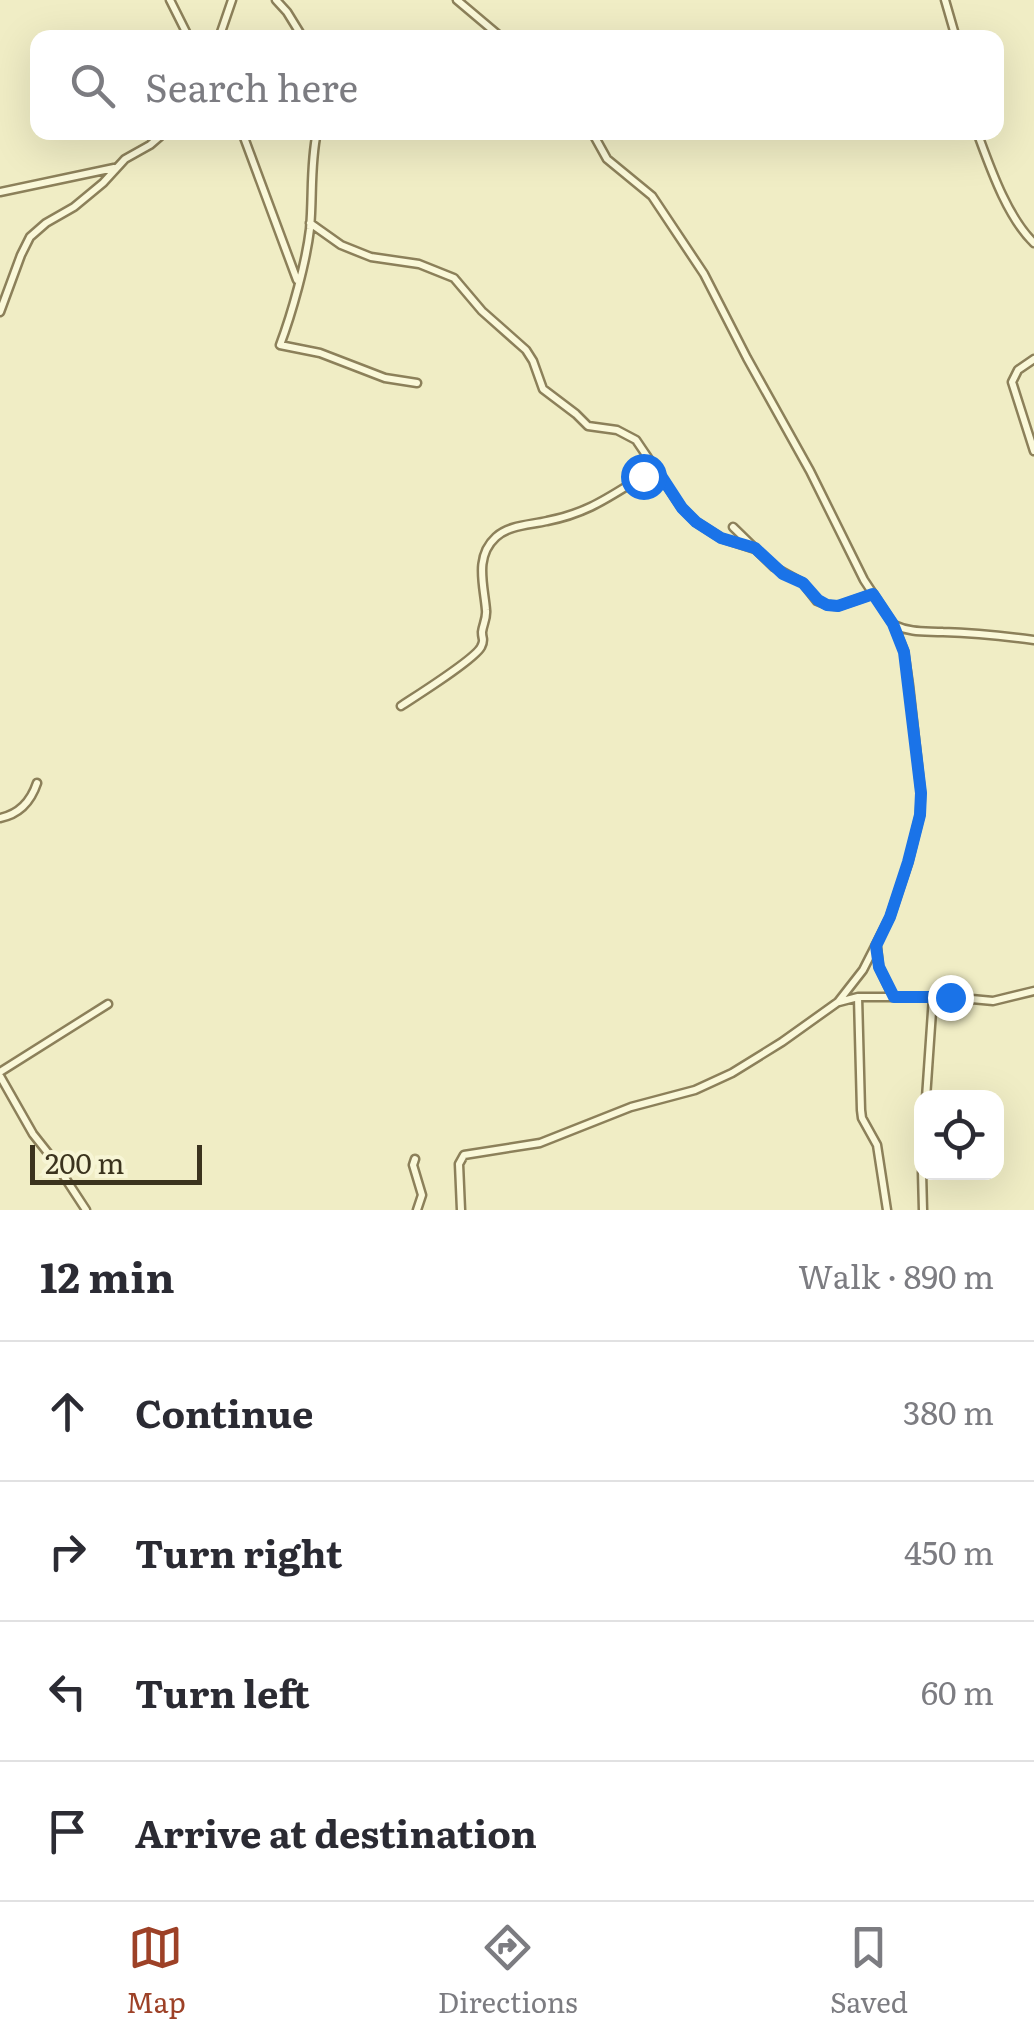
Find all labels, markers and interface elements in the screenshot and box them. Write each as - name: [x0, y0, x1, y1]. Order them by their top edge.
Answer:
- search box: [30, 30, 1004, 140]
- text: Search here: [145, 57, 358, 114]
- icon: search: [65, 58, 120, 113]
- route start: [621, 454, 667, 500]
- route end: [928, 975, 974, 1021]
- map controls: [914, 1090, 1004, 1180]
- button: locate: [914, 1090, 1004, 1180]
- scale bar: [30, 1140, 202, 1184]
- text: 200 m: [45, 1141, 124, 1183]
- text: 12 min: [40, 1244, 175, 1306]
- text: Walk · 890 m: [798, 1251, 994, 1299]
- text: Continue: [135, 1383, 313, 1440]
- icon: ahead: [40, 1384, 95, 1439]
- text: 380 m: [903, 1387, 994, 1435]
- text: Turn right: [135, 1523, 342, 1580]
- icon: right: [40, 1524, 95, 1579]
- text: 450 m: [904, 1527, 994, 1575]
- text: Turn left: [135, 1663, 310, 1720]
- icon: left: [40, 1664, 95, 1719]
- text: 60 m: [921, 1667, 994, 1715]
- text: Arrive at destination: [135, 1803, 537, 1860]
- icon: arrive: [40, 1804, 95, 1859]
- tab: Map: [126, 1920, 186, 2022]
- tab: Directions: [438, 1920, 578, 2022]
- tab: Saved: [830, 1920, 908, 2022]

